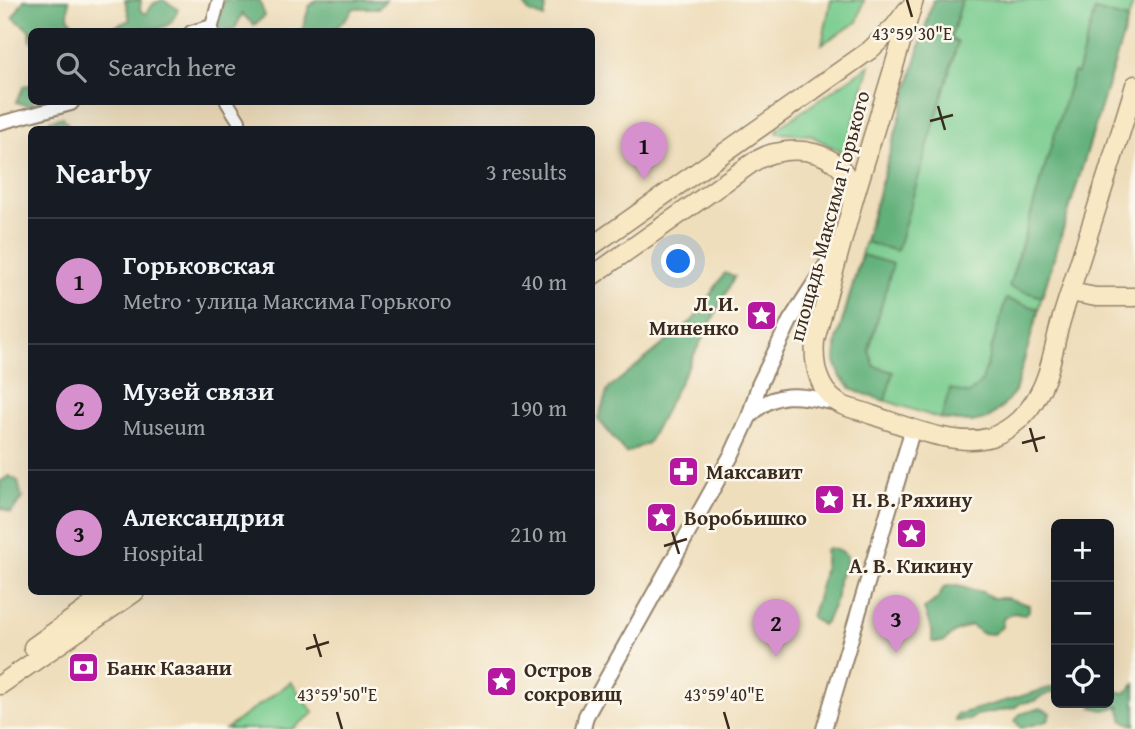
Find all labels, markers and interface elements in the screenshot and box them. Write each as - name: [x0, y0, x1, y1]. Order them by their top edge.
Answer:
- text: 43°59'30"E: [872, 20, 952, 47]
- search box: [28, 28, 595, 105]
- text: Search here: [108, 47, 236, 86]
- icon: search: [52, 48, 90, 86]
- street label: площадь Максима Горького: [781, 87, 877, 345]
- pin: 1: [621, 122, 667, 180]
- text: Nearby: [56, 150, 152, 194]
- text: 3 results: [486, 155, 567, 188]
- your location: [661, 244, 695, 278]
- text: Горьковская: [123, 245, 275, 284]
- text: 1: [73, 265, 85, 298]
- text: 40 m: [521, 265, 567, 298]
- text: Metro · улица Максима Горького: [123, 284, 452, 317]
- place label: Л. И. Миненко: [649, 288, 739, 343]
- place icon: Л. И. Миненко: [745, 298, 779, 332]
- text: Музей связи: [123, 371, 274, 410]
- text: 2: [73, 391, 85, 424]
- text: 190 m: [510, 391, 567, 424]
- text: Museum: [123, 410, 205, 443]
- pharmacy icon: Максавит: [666, 454, 700, 488]
- place label: Максавит: [706, 456, 803, 487]
- place icon: Н. В. Ряхину: [812, 482, 846, 516]
- place label: Н. В. Ряхину: [852, 484, 972, 515]
- text: Александрия: [123, 497, 285, 536]
- place icon: Воробьишко: [644, 500, 678, 534]
- place label: Воробьишко: [684, 502, 807, 533]
- place icon: А. В. Кикину: [894, 516, 928, 550]
- text: 3: [73, 517, 85, 550]
- text: 210 m: [510, 517, 567, 550]
- map controls: [1051, 519, 1114, 708]
- button: +: [1051, 519, 1114, 582]
- text: Hospital: [123, 536, 203, 569]
- place label: А. В. Кикину: [849, 550, 973, 581]
- button: −: [1051, 582, 1114, 645]
- pin: 3: [873, 595, 919, 653]
- pin: 2: [753, 599, 799, 657]
- button: locate: [1051, 645, 1114, 708]
- bank icon: Банк Казани: [67, 650, 101, 684]
- place label: Банк Казани: [107, 652, 232, 683]
- place label: Остров сокровищ: [524, 654, 622, 709]
- place icon: Остров сокровищ: [484, 664, 518, 698]
- text: 43°59'50"E: [297, 681, 377, 708]
- text: 43°59'40"E: [684, 681, 764, 708]

